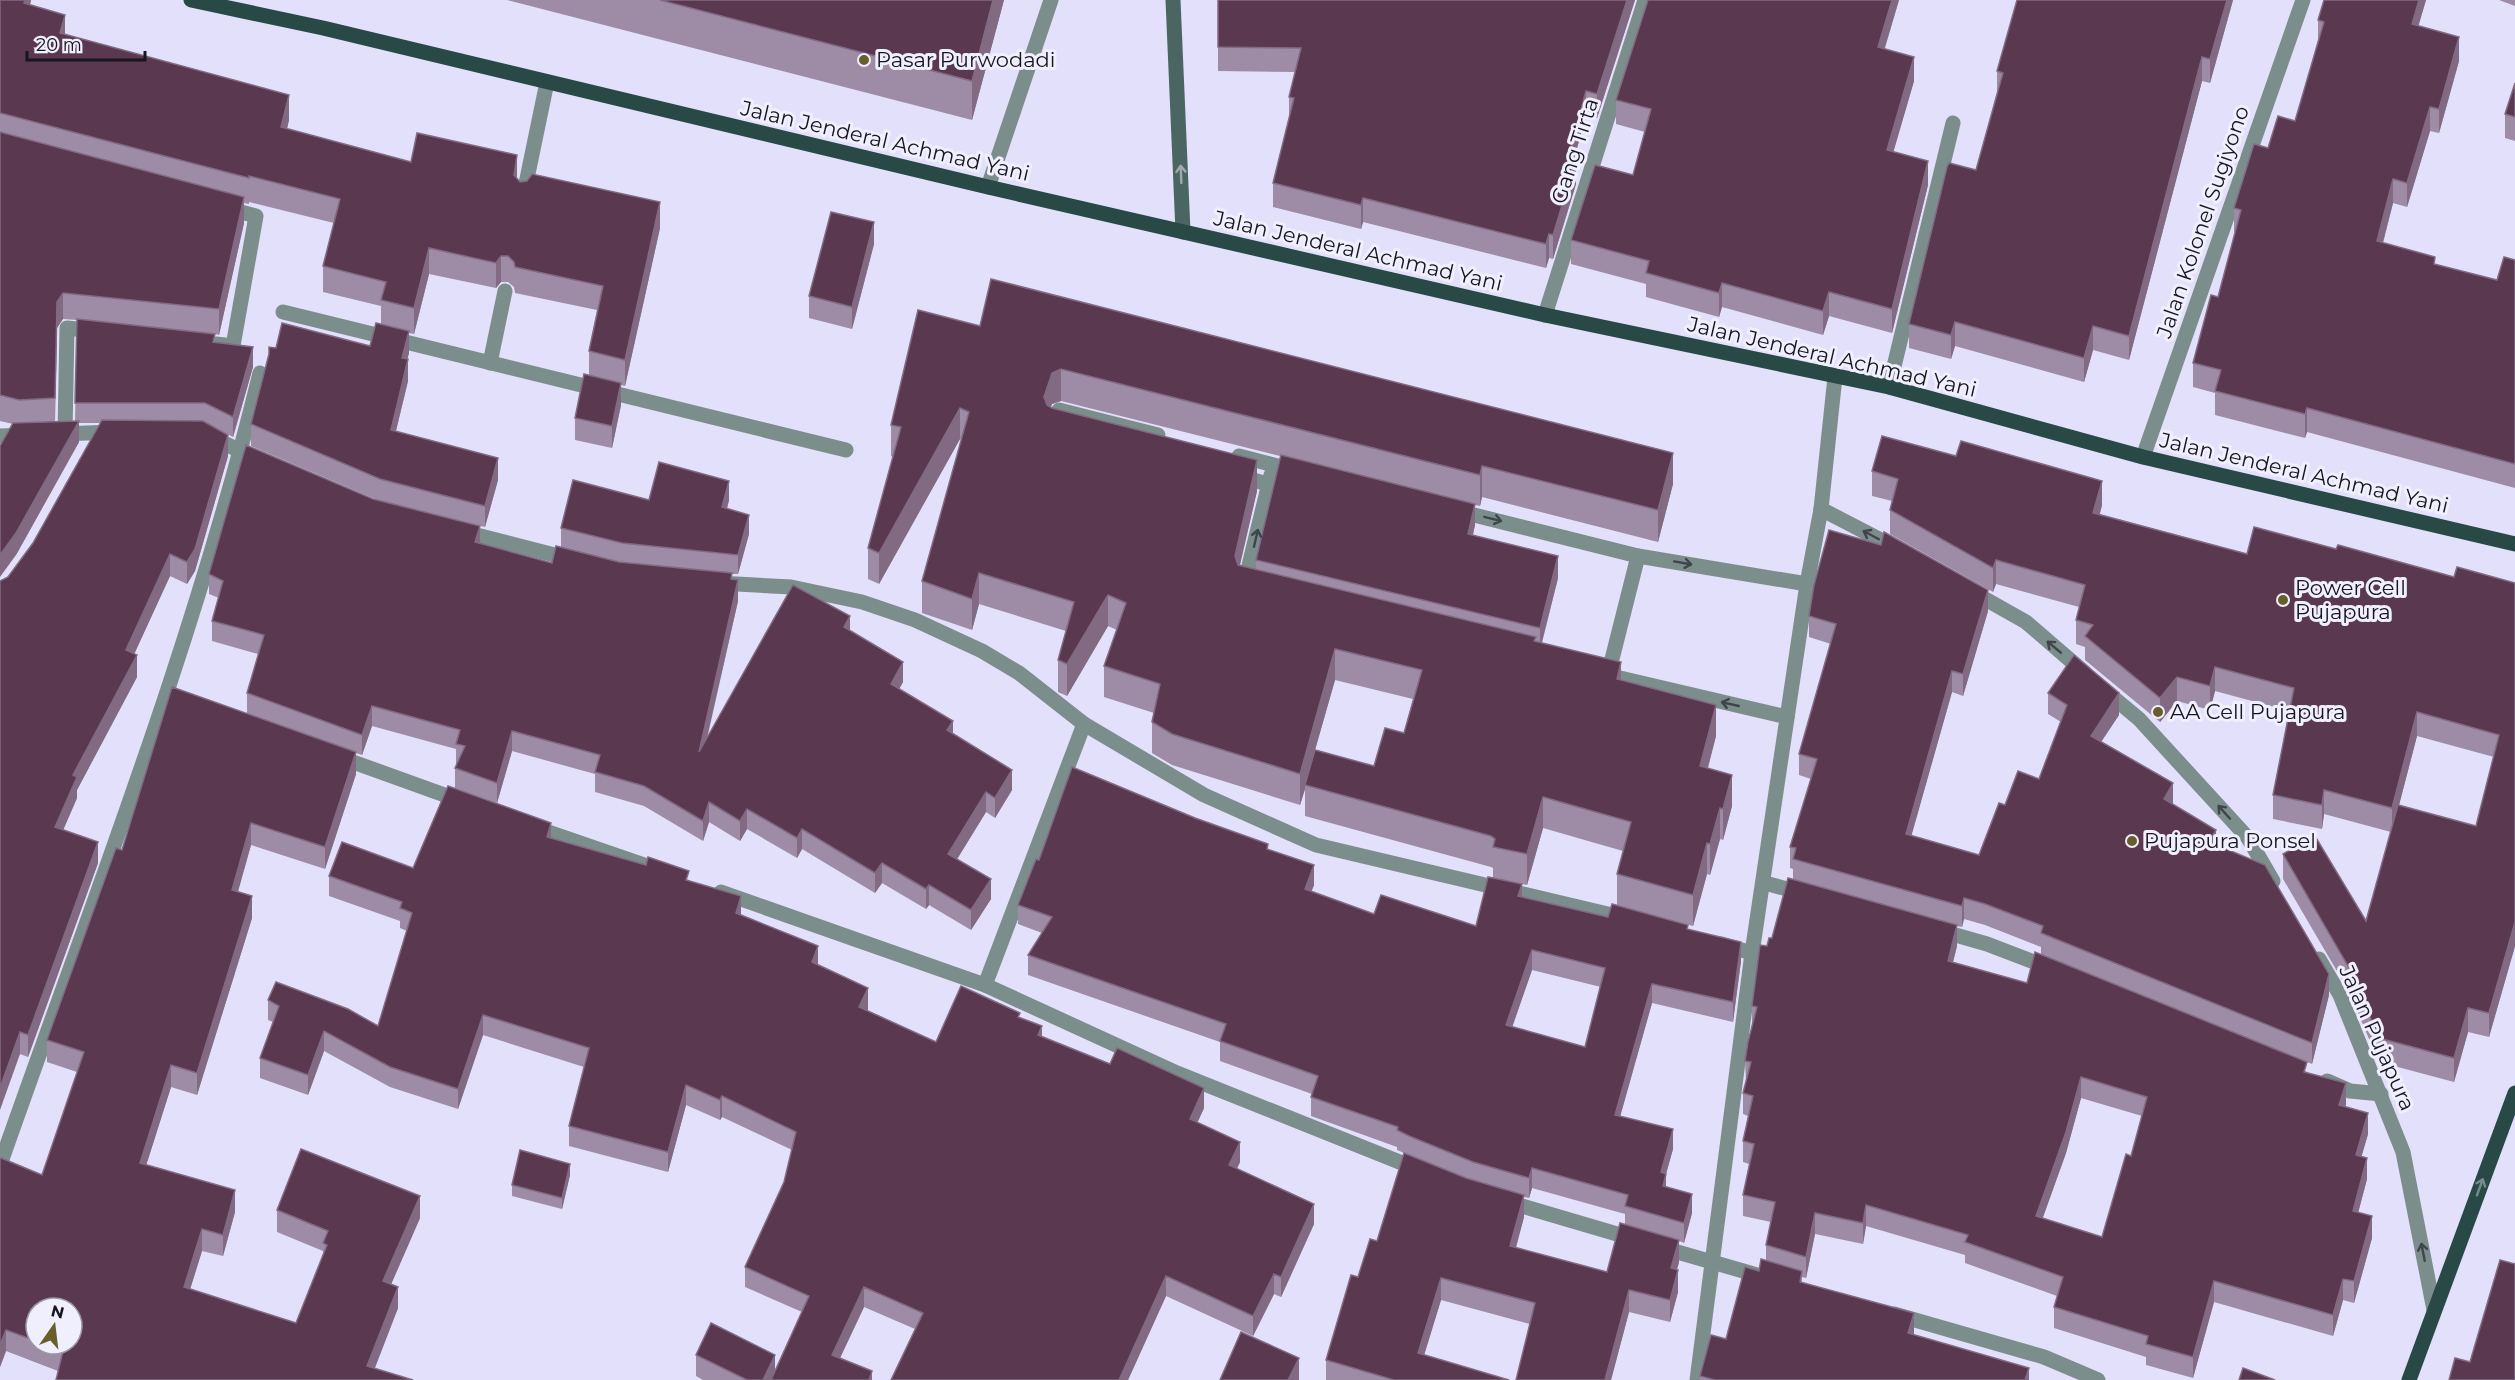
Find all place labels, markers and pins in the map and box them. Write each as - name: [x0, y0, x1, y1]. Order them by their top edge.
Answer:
- place label: Pasar Purwodadi: [876, 47, 1055, 72]
- marker: Pasar Purwodadi: [857, 53, 871, 67]
- place label: Power Cell Pujapura: [2295, 575, 2406, 624]
- marker: Power Cell Pujapura: [2276, 593, 2290, 607]
- place label: AA Cell Pujapura: [2170, 699, 2345, 724]
- marker: AA Cell Pujapura: [2151, 705, 2165, 719]
- place label: Pujapura Ponsel: [2144, 828, 2316, 853]
- marker: Pujapura Ponsel: [2125, 834, 2139, 848]

